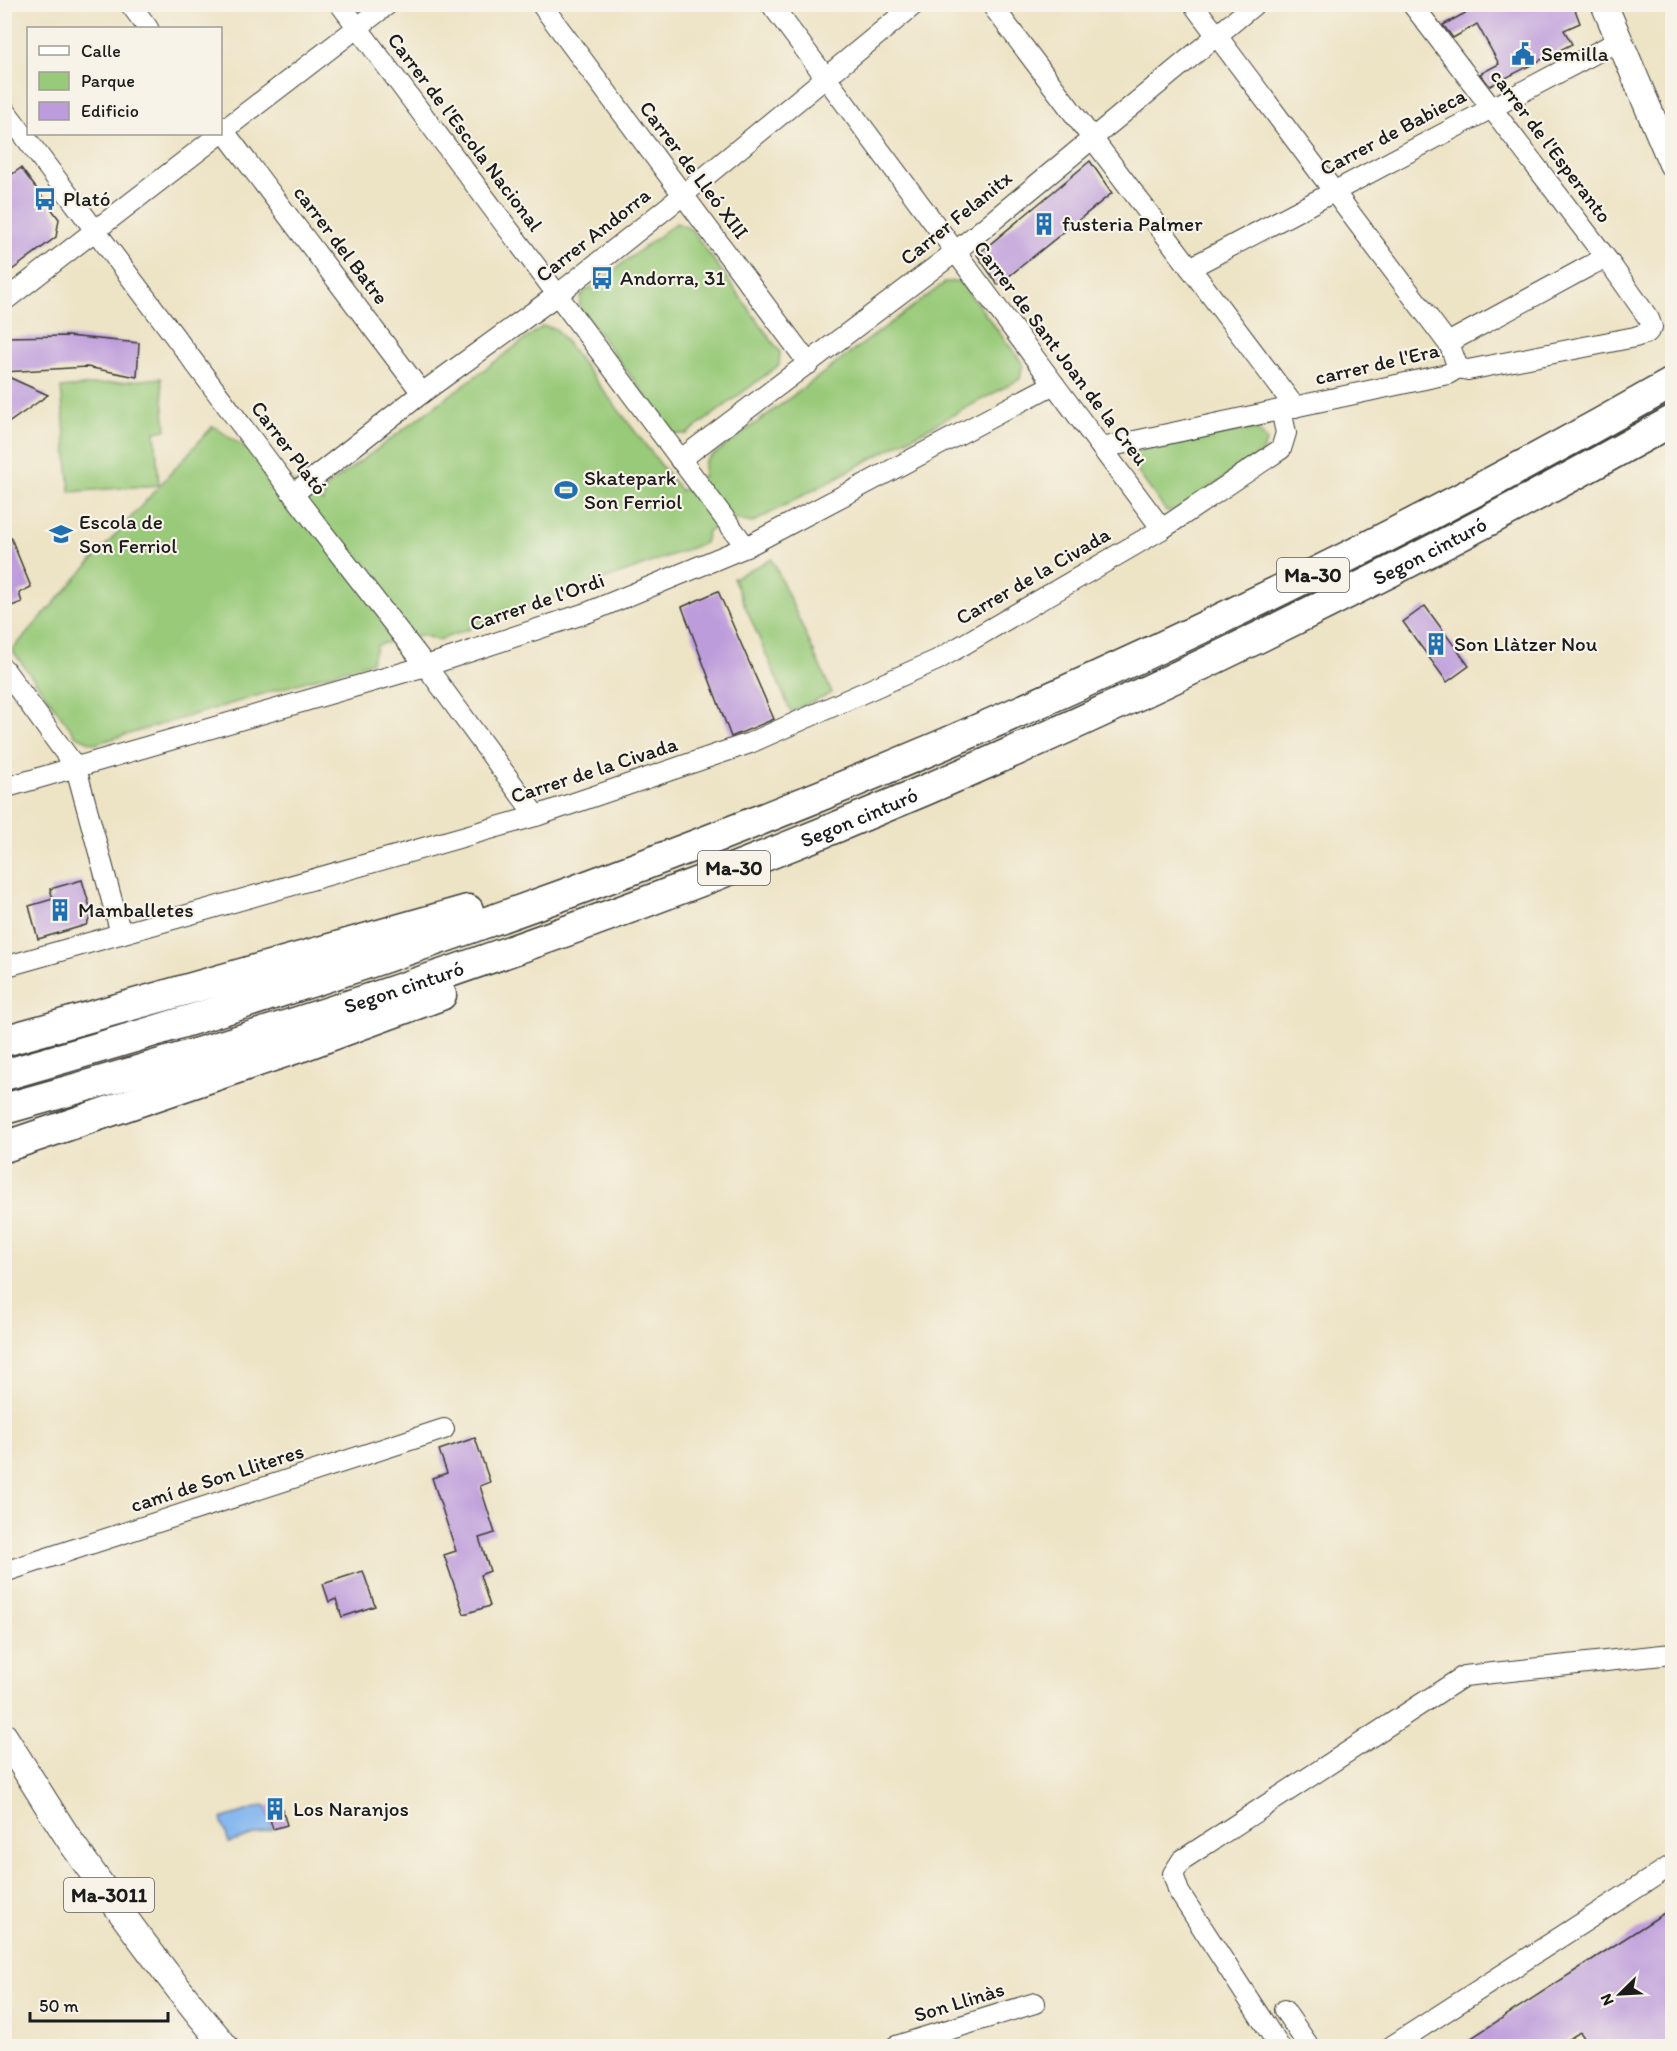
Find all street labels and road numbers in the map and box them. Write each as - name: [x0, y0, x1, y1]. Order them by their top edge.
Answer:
- street label: Carrer de l'Escola Nacional: [382, 27, 548, 236]
- street label: carrer de l'Esperanto: [1485, 64, 1617, 228]
- street label: Carrer de Babieca: [1315, 82, 1470, 181]
- street label: Carrer de Lleó XIII: [634, 96, 754, 244]
- street label: Carrer Felanitx: [895, 165, 1017, 270]
- street label: carrer del Batre: [289, 180, 394, 309]
- street label: Carrer Andorra: [530, 182, 655, 287]
- street label: Carrer de Sant Joan de la Creu: [969, 235, 1154, 470]
- street label: carrer de l'Era: [1312, 337, 1442, 390]
- street label: Carrer Plató: [246, 396, 333, 500]
- street label: Segon cinturó: [1368, 511, 1491, 591]
- street label: Carrer de la Civada: [951, 521, 1114, 630]
- road number: Ma-30: [1277, 558, 1349, 592]
- street label: Carrer de l'Ordi: [466, 567, 607, 636]
- street label: Carrer de la Civada: [507, 731, 680, 808]
- street label: Segon cinturó: [797, 782, 921, 853]
- road number: Ma-30: [698, 851, 770, 885]
- street label: Segon cinturó: [341, 955, 467, 1018]
- street label: camí de Son Lliteres: [127, 1438, 307, 1517]
- road number: Ma-3011: [64, 1878, 154, 1912]
- street label: Son Llinàs: [911, 1976, 1007, 2027]

